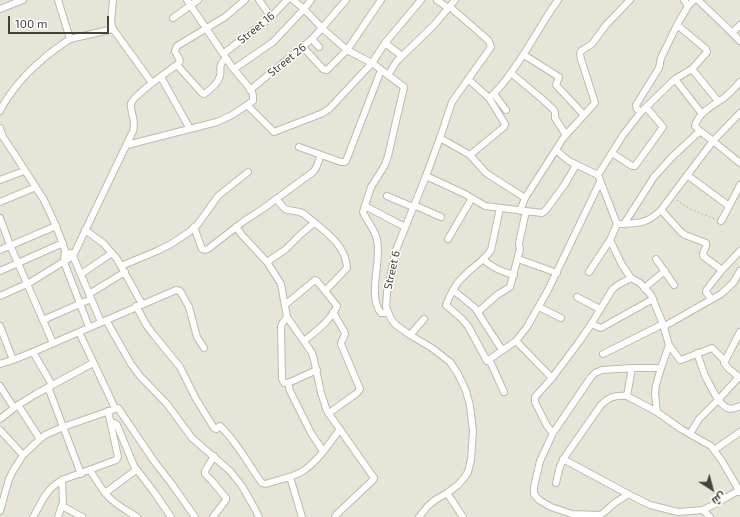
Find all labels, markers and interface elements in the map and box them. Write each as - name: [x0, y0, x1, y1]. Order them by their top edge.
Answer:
- scale bar: [10, 8, 111, 34]
- street label: Street 16: [235, 9, 277, 47]
- text: 100 m: [15, 16, 47, 30]
- street label: Street 26: [265, 41, 309, 79]
- street label: Street 6: [381, 249, 403, 291]
- north arrow: [692, 469, 732, 509]
- text: ش: [710, 490, 729, 509]

